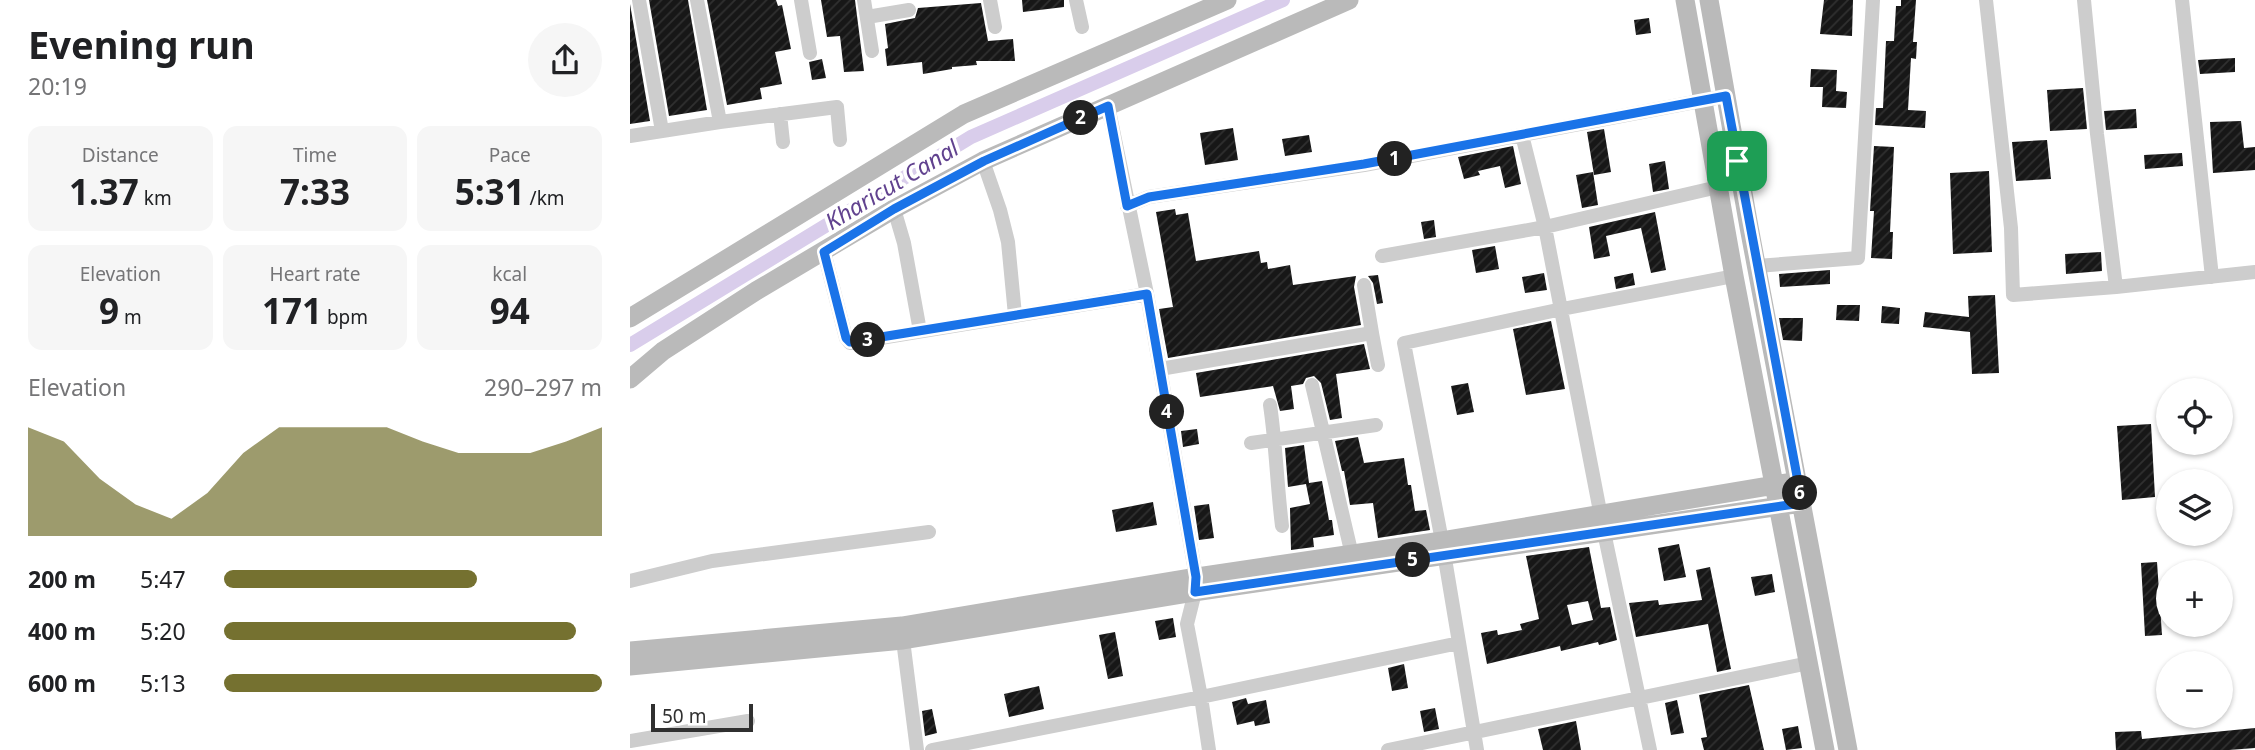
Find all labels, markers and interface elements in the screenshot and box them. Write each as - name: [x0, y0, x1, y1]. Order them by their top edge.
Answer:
- text: Evening run: [28, 18, 255, 70]
- button: share: [528, 23, 602, 97]
- text: 20:19: [28, 70, 87, 102]
- pin: 2: [1064, 100, 1098, 136]
- text: 2: [1075, 104, 1086, 130]
- water label: Kharicut Canal: [819, 131, 965, 237]
- pin: [1707, 131, 1767, 191]
- text: Distance: [82, 142, 159, 168]
- text: Time: [293, 142, 337, 168]
- text: Pace: [489, 142, 531, 168]
- pin: 1: [1378, 142, 1412, 176]
- icon: arrive: [1718, 142, 1756, 180]
- text: 1: [1389, 145, 1400, 171]
- text: 1.37: [69, 168, 139, 215]
- text: 7:33: [280, 168, 350, 215]
- text: 5:31: [455, 168, 525, 215]
- text: km: [139, 185, 172, 211]
- text: /km: [525, 185, 565, 211]
- text: Elevation: [80, 261, 161, 287]
- text: Heart rate: [270, 261, 360, 287]
- text: kcal: [492, 261, 527, 287]
- text: 9: [99, 287, 119, 334]
- text: 171: [262, 287, 322, 334]
- text: 94: [490, 287, 530, 334]
- text: m: [119, 304, 142, 330]
- text: bpm: [322, 304, 368, 330]
- pin: 3: [850, 322, 886, 358]
- text: 3: [862, 326, 873, 352]
- text: Elevation: [28, 371, 126, 403]
- text: 290–297 m: [484, 371, 602, 403]
- map controls: [2156, 378, 2233, 728]
- button: locate: [2156, 378, 2233, 455]
- pin: 4: [1150, 394, 1184, 430]
- text: 4: [1161, 398, 1172, 424]
- button: layers: [2156, 469, 2233, 546]
- pin: 6: [1782, 476, 1818, 510]
- text: 6: [1794, 479, 1805, 505]
- pin: 5: [1396, 542, 1430, 578]
- text: 5: [1407, 546, 1418, 572]
- button: +: [2156, 560, 2233, 637]
- text: 200 m: [28, 563, 96, 595]
- text: 5:47: [140, 563, 186, 595]
- text: 400 m: [28, 615, 96, 647]
- text: 5:20: [140, 615, 186, 647]
- button: −: [2156, 651, 2233, 728]
- text: 600 m: [28, 667, 96, 699]
- text: 5:13: [140, 667, 186, 699]
- scale bar: [651, 701, 752, 733]
- text: 50 m: [662, 703, 706, 729]

